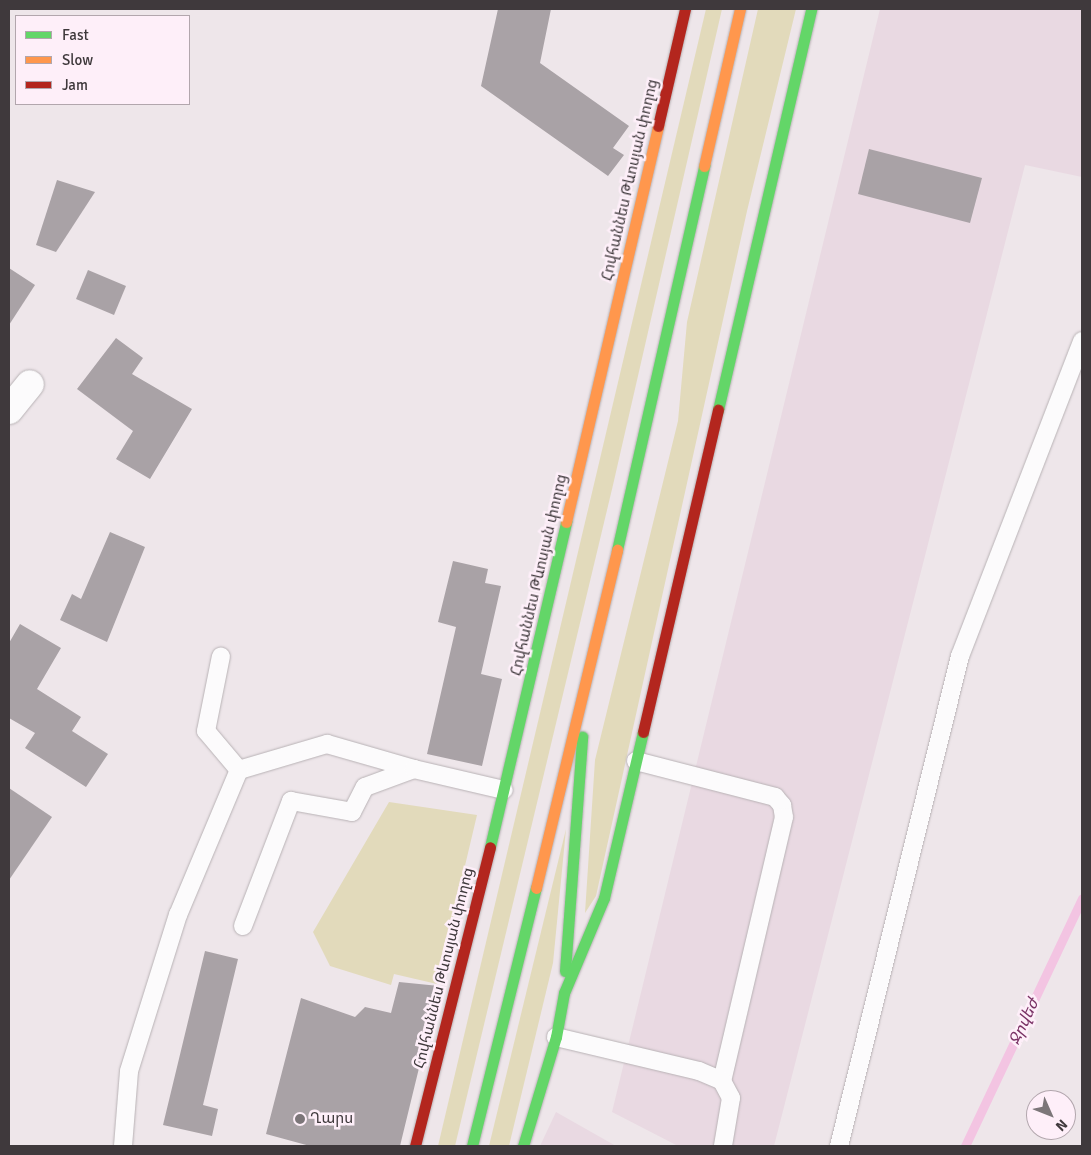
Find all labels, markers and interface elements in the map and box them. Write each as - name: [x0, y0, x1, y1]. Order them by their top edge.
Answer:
- legend: [15, 15, 190, 105]
- text: Fast: [62, 26, 89, 44]
- text: Slow: [62, 51, 93, 69]
- text: Jam: [62, 76, 88, 94]
- street label: Հովհաննես Թևոսյան փողոց: [598, 77, 662, 283]
- street label: Հովհաննես Թևոսյան փողոց: [507, 472, 571, 678]
- street label: Հովհաննես Թևոսյան փողոց: [410, 866, 478, 1070]
- water label: Ջրվեժ: [1005, 996, 1043, 1048]
- north arrow: [1026, 1090, 1076, 1140]
- place label: Ղարս: [310, 1110, 353, 1128]
- marker: Ղարս: [294, 1113, 306, 1125]
- text: N: [1052, 1116, 1071, 1134]

